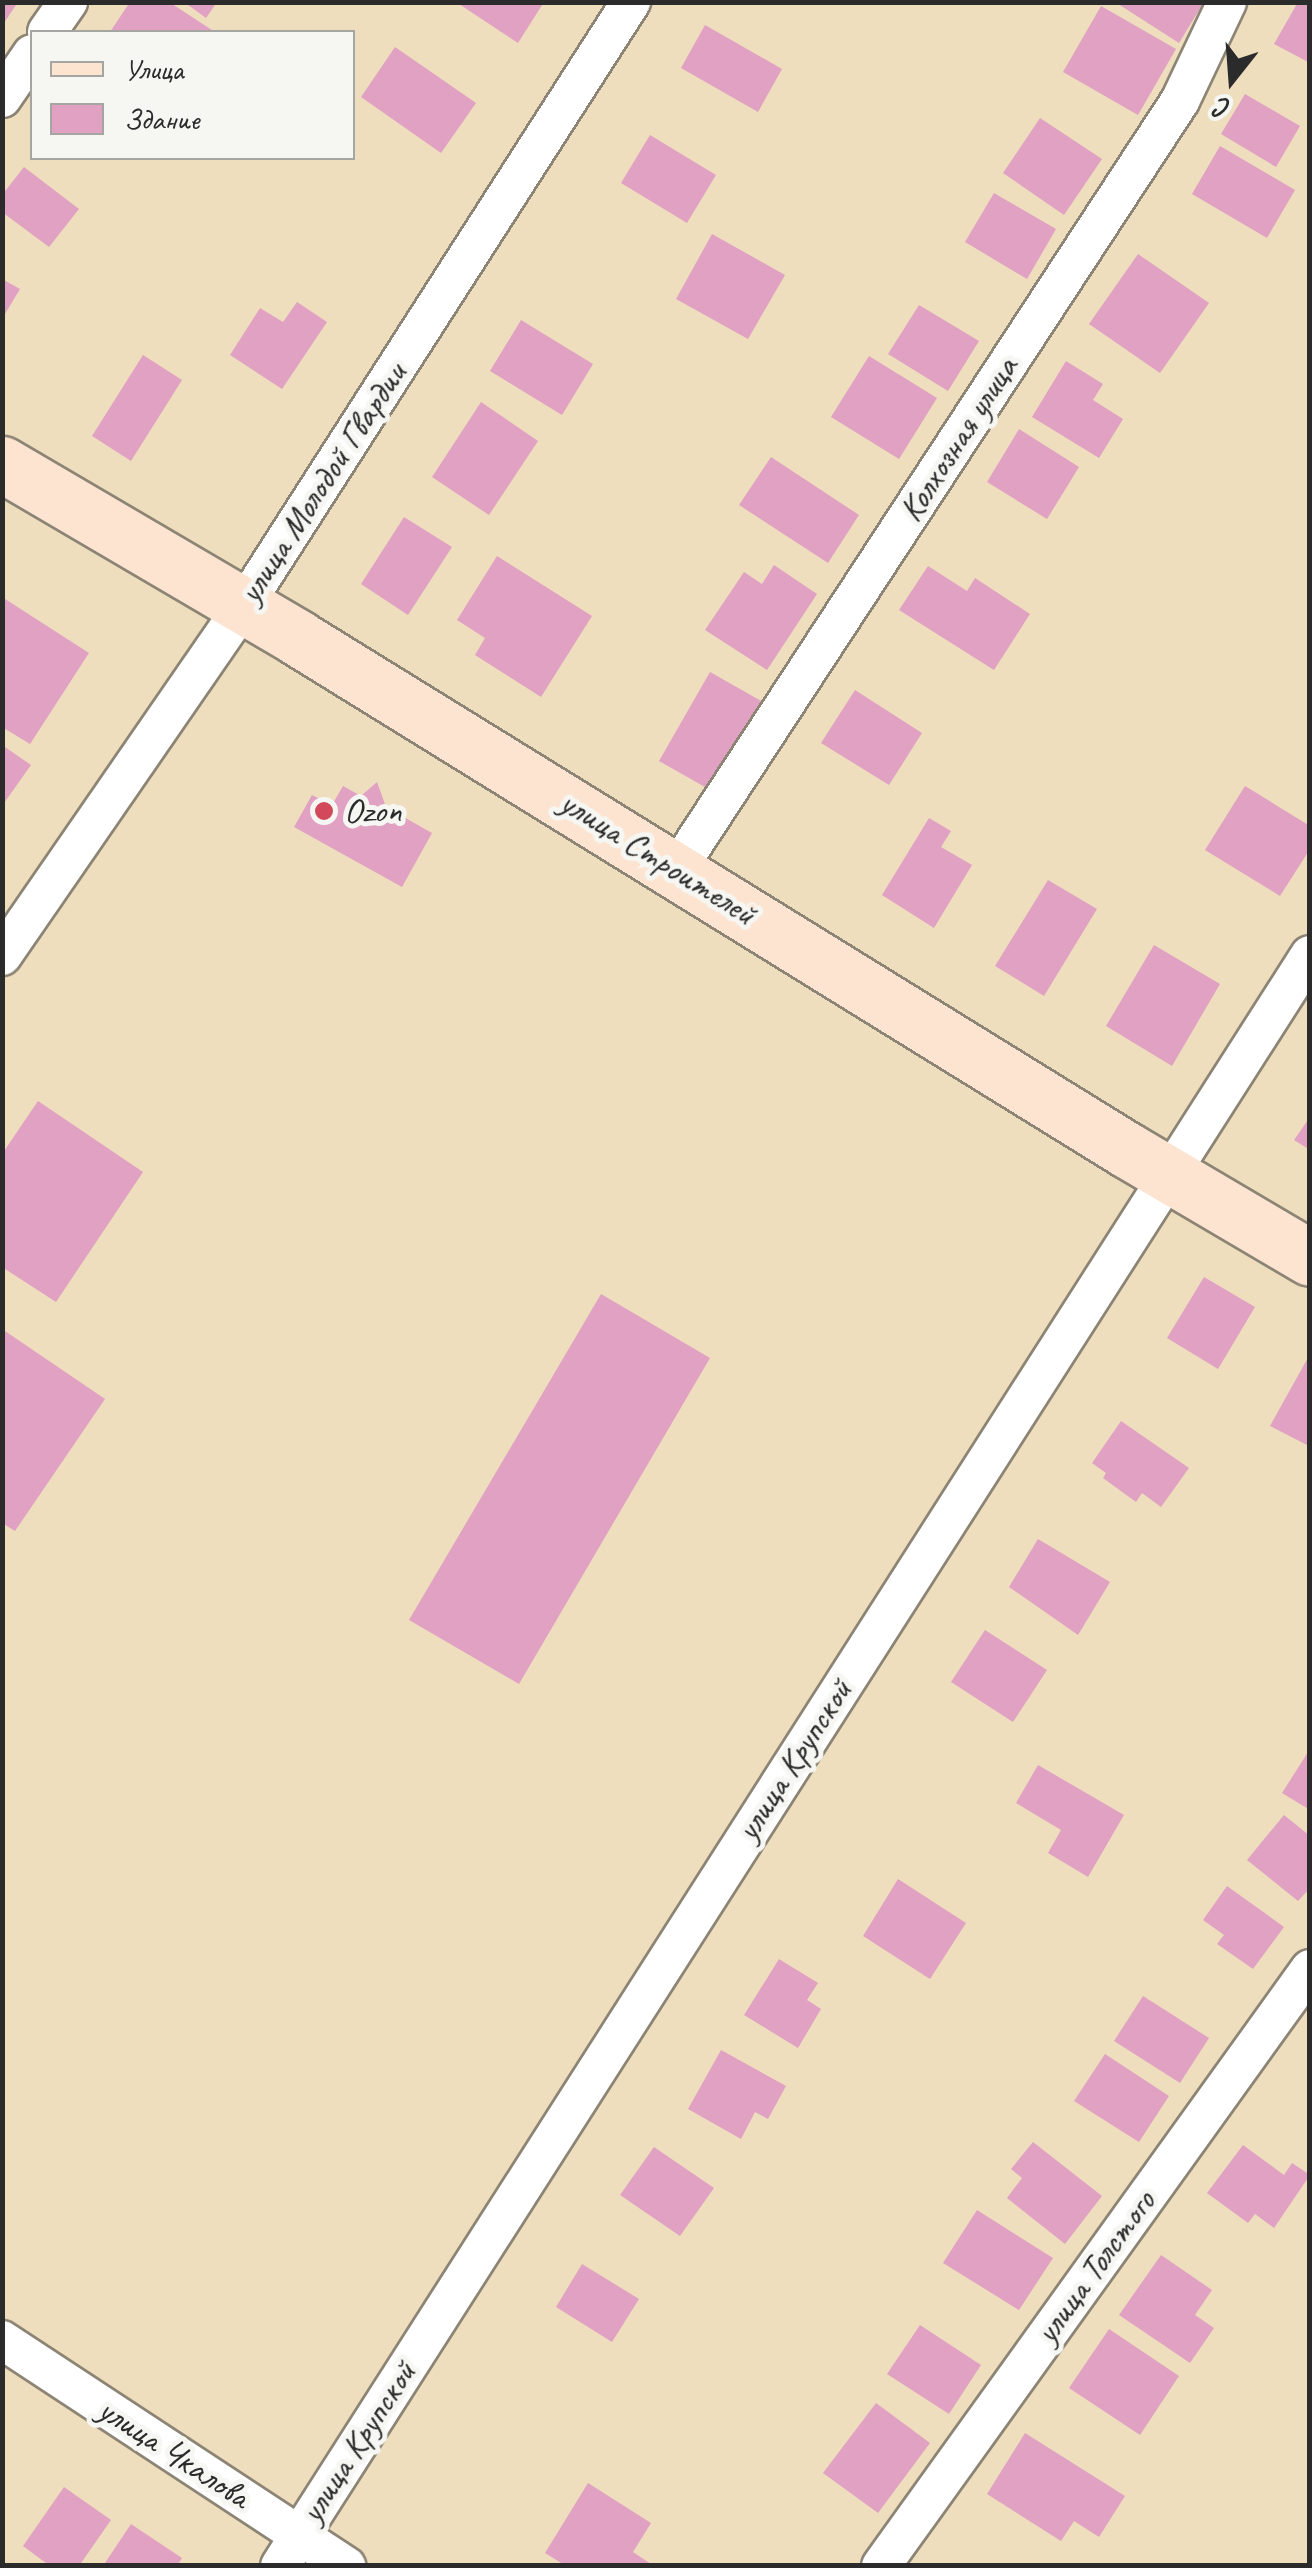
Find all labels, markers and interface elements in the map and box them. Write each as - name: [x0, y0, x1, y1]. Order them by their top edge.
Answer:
- legend: [30, 30, 355, 160]
- north arrow: [1182, 30, 1282, 130]
- text: Улица: [124, 50, 183, 88]
- text: С: [1211, 90, 1235, 128]
- text: Здание: [124, 100, 199, 138]
- street label: Колхозная улица: [888, 347, 1028, 531]
- street label: улица Молодой Гвардии: [229, 355, 415, 611]
- street label: улица Строителей: [553, 782, 763, 934]
- place label: Ozon: [344, 790, 402, 832]
- marker: Ozon: [313, 800, 335, 822]
- street label: улица Крупской: [726, 1671, 862, 1849]
- street label: улица Толстого: [1026, 2183, 1164, 2351]
- street label: улица Крупской: [290, 2353, 426, 2531]
- street label: улица Чкалова: [91, 2389, 257, 2517]

